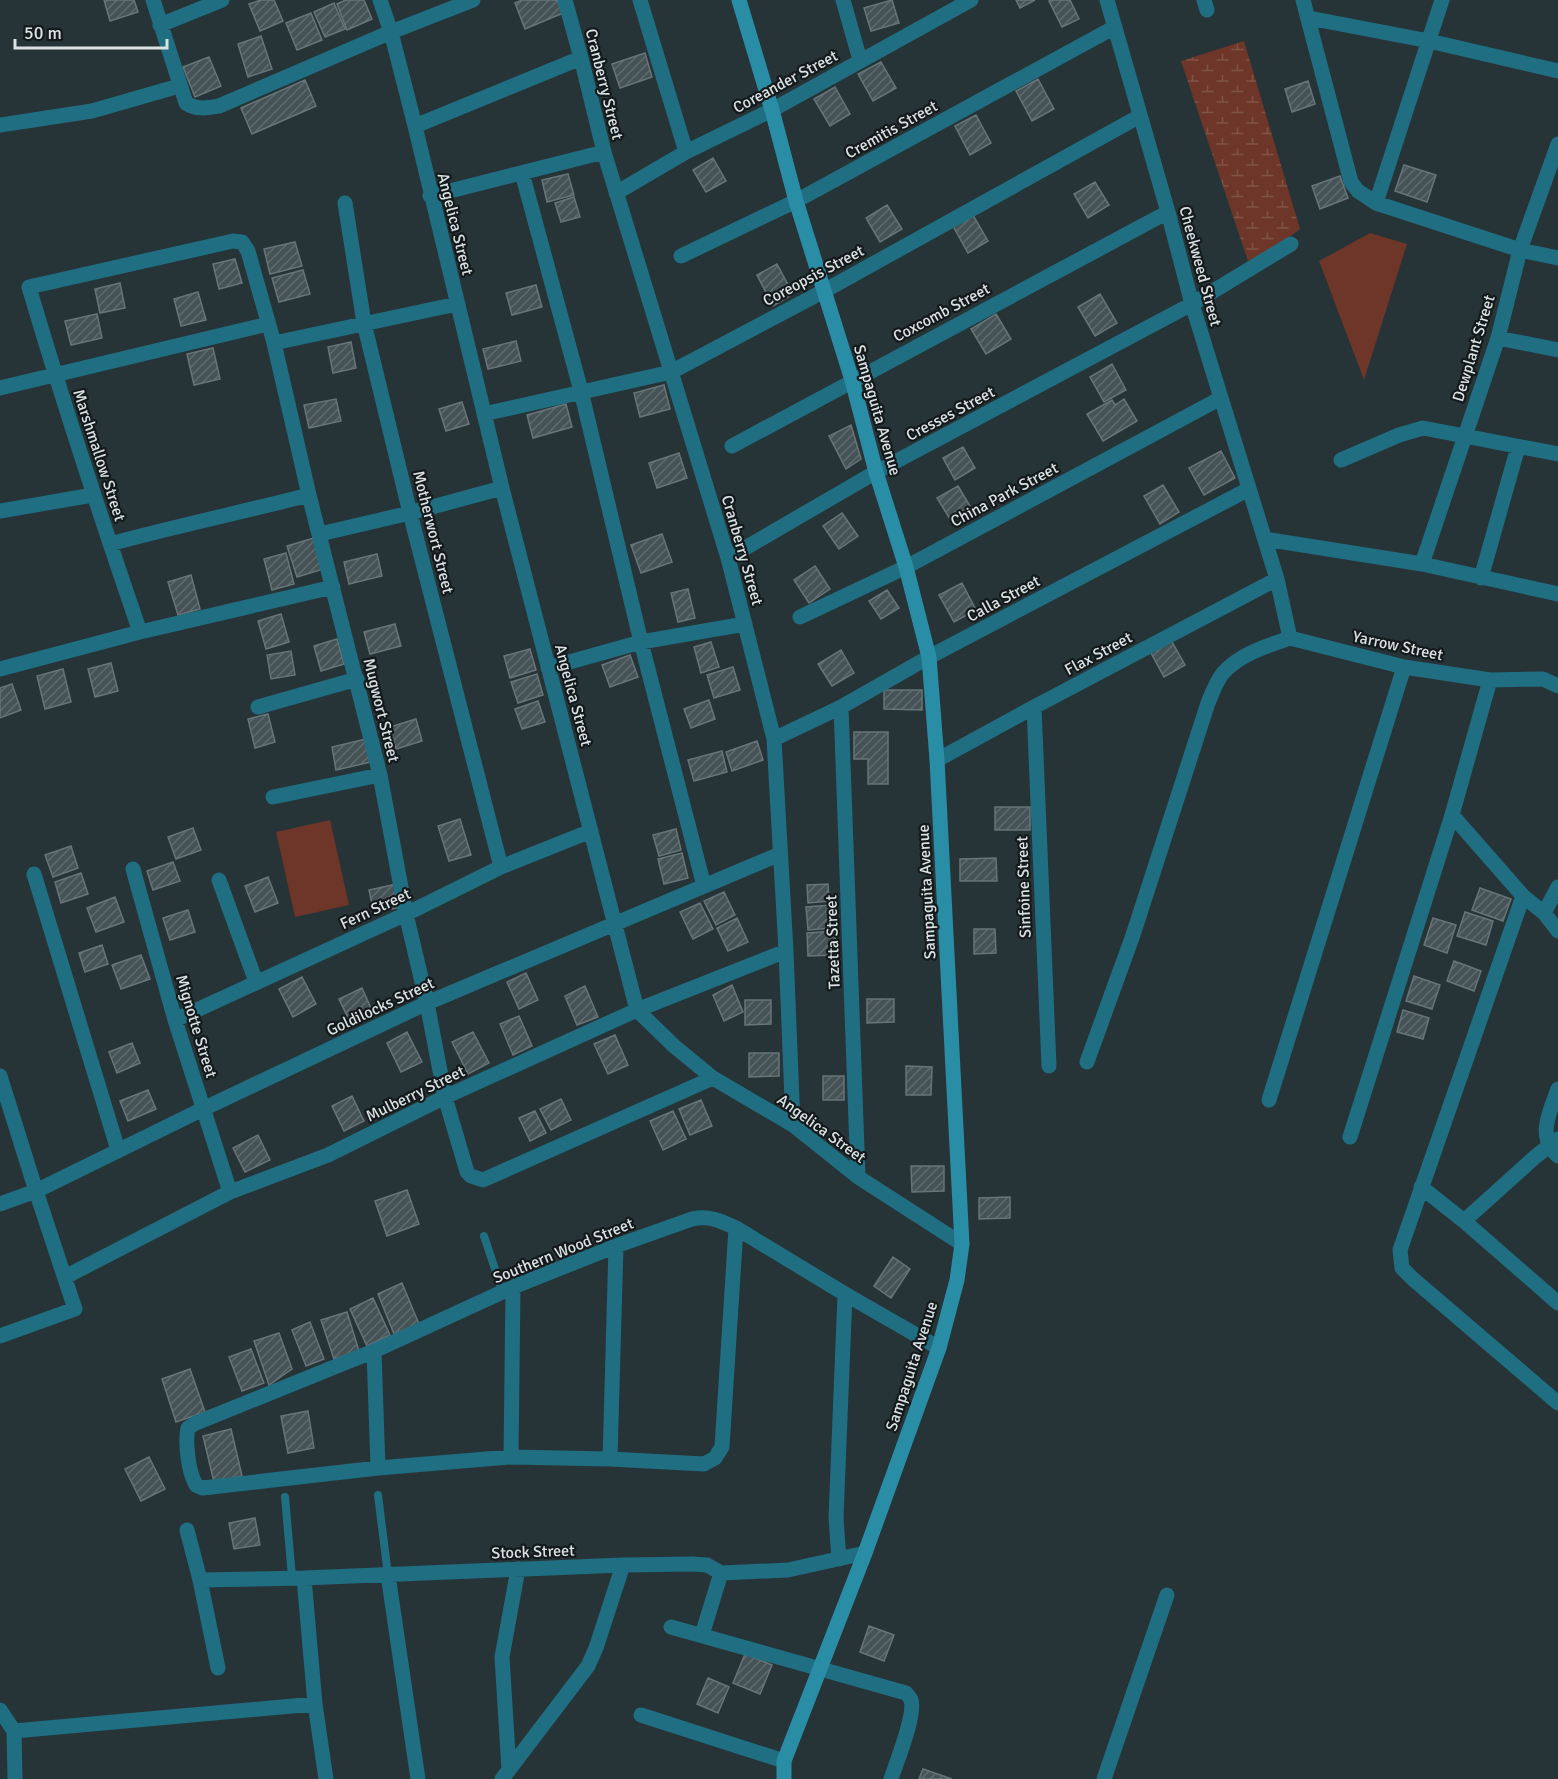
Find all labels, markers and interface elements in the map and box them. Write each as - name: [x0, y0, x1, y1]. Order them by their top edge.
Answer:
- scale bar: [15, 12, 166, 50]
- text: 50 m: [24, 22, 62, 44]
- street label: Cranberry Street: [581, 27, 628, 142]
- street label: Coreander Street: [730, 46, 842, 118]
- street label: Cremitis Street: [842, 96, 942, 163]
- street label: Angelica Street: [433, 171, 478, 278]
- street label: Cheekweed Street: [1174, 204, 1226, 329]
- street label: Coreopsis Street: [759, 241, 868, 311]
- street label: Coxcomb Street: [890, 279, 994, 347]
- street label: Dewplant Street: [1448, 292, 1500, 404]
- street label: Sampaguita Avenue: [849, 343, 905, 478]
- street label: Cresses Street: [903, 382, 999, 446]
- street label: Marshmallow Street: [68, 387, 130, 524]
- street label: China Park Street: [947, 458, 1062, 532]
- street label: Motherwort Street: [408, 469, 458, 596]
- street label: Cranberry Street: [717, 493, 767, 608]
- street label: Calla Street: [963, 571, 1044, 627]
- street label: Yarrow Street: [1351, 627, 1445, 665]
- street label: Flax Street: [1061, 628, 1136, 680]
- street label: Angelica Street: [550, 642, 596, 749]
- street label: Mugwort Street: [358, 656, 404, 765]
- street label: Sampaguita Avenue: [913, 824, 941, 960]
- street label: Sinfoine Street: [1012, 835, 1036, 938]
- street label: Fern Street: [337, 884, 414, 934]
- street label: Tazetta Street: [821, 894, 845, 989]
- street label: Mignotte Street: [171, 972, 221, 1081]
- street label: Goldilocks Street: [323, 973, 438, 1041]
- street label: Mulberry Street: [363, 1061, 469, 1126]
- street label: Angelica Street: [773, 1090, 870, 1168]
- street label: Southern Wood Street: [490, 1213, 637, 1288]
- street label: Sampaguita Avenue: [882, 1299, 942, 1434]
- street label: Stock Street: [491, 1541, 575, 1563]

